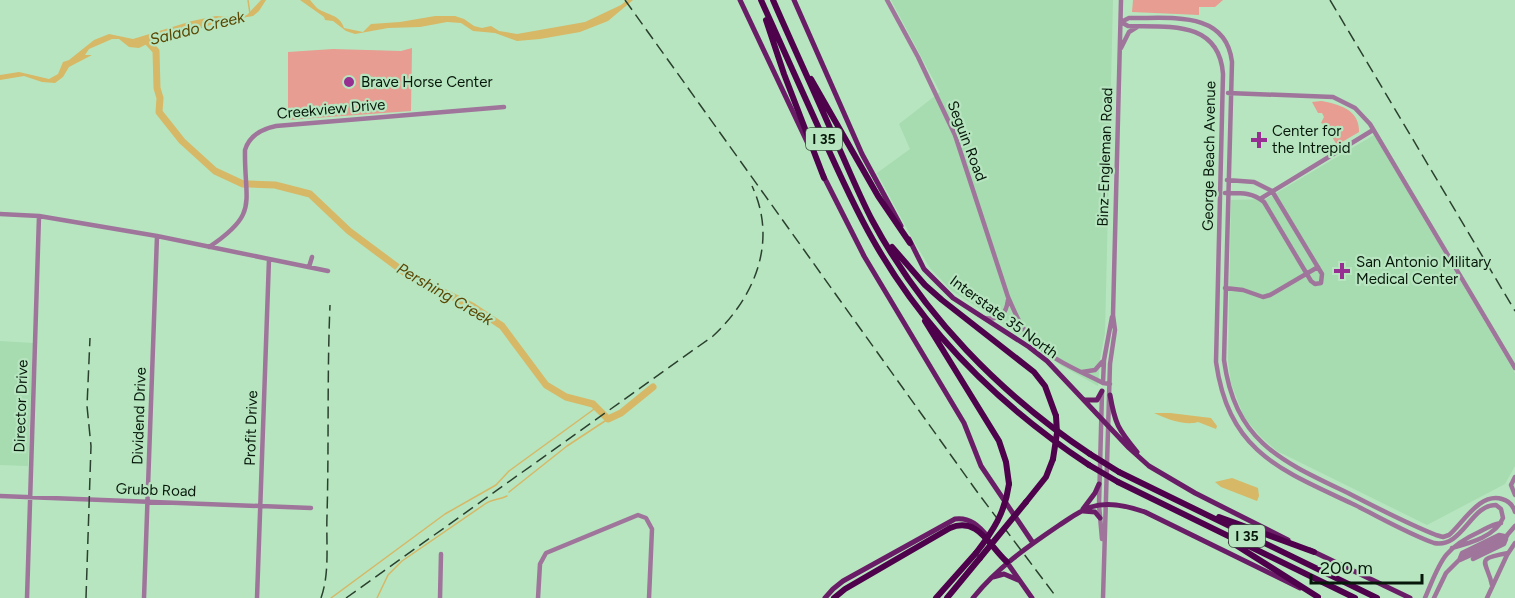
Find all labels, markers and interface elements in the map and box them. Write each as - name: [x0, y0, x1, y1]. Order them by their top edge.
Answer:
- water label: Salado Creek: [148, 7, 248, 49]
- place label: Brave Horse Center: [361, 73, 492, 91]
- marker: Brave Horse Center: [342, 75, 356, 89]
- street label: George Beach Avenue: [1199, 81, 1219, 231]
- street label: Binz-Engleman Road: [1094, 87, 1116, 227]
- street label: Creekview Drive: [276, 95, 386, 123]
- street label: Seguin Road: [943, 98, 991, 184]
- place label: Center for the Intrepid: [1272, 122, 1350, 157]
- road number: I 35: [806, 128, 842, 150]
- marker: Center for the Intrepid: [1250, 131, 1268, 149]
- place label: San Antonio Military Medical Center: [1356, 253, 1491, 288]
- water label: Pershing Creek: [393, 259, 498, 330]
- marker: San Antonio Military Medical Center: [1333, 262, 1351, 280]
- street label: Interstate 35 North: [947, 272, 1061, 362]
- street label: Director Drive: [10, 359, 32, 453]
- street label: Dividend Drive: [128, 367, 150, 465]
- street label: Profit Drive: [241, 390, 261, 466]
- street label: Grubb Road: [115, 480, 197, 500]
- road number: I 35: [1229, 525, 1265, 547]
- scale bar: [1311, 547, 1422, 585]
- text: 200 m: [1320, 557, 1373, 579]

